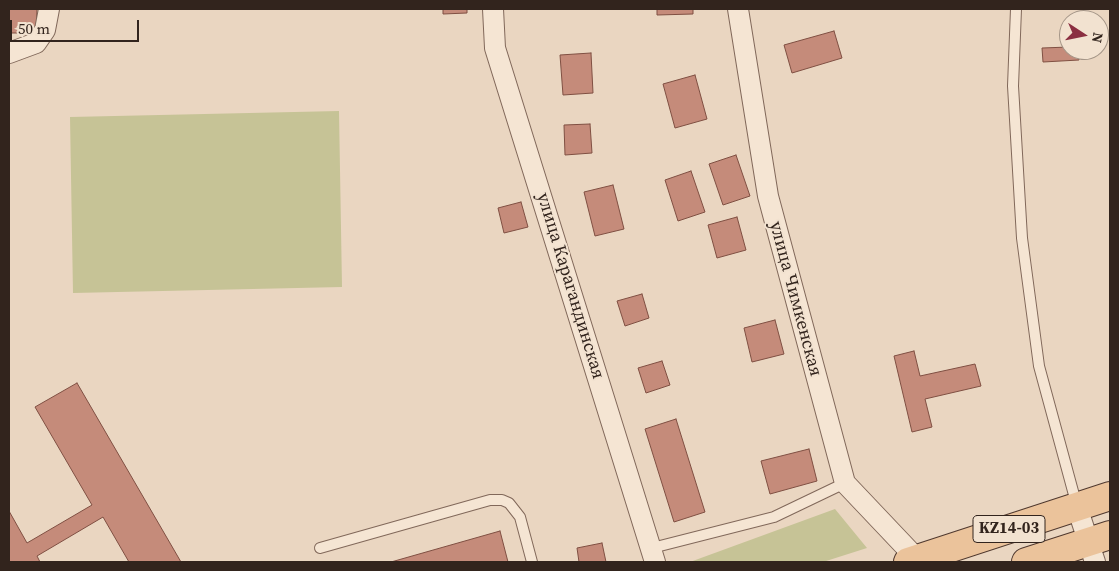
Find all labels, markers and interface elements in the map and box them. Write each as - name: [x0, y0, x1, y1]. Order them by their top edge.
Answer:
- scale bar: [12, 10, 141, 42]
- north arrow: [1059, 10, 1109, 60]
- text: 50 m: [18, 18, 50, 39]
- text: N: [1087, 31, 1109, 45]
- street label: улица Карагандинская: [531, 190, 609, 382]
- street label: улица Чимкенская: [764, 219, 826, 379]
- road number: KZ14-03: [973, 516, 1045, 542]

